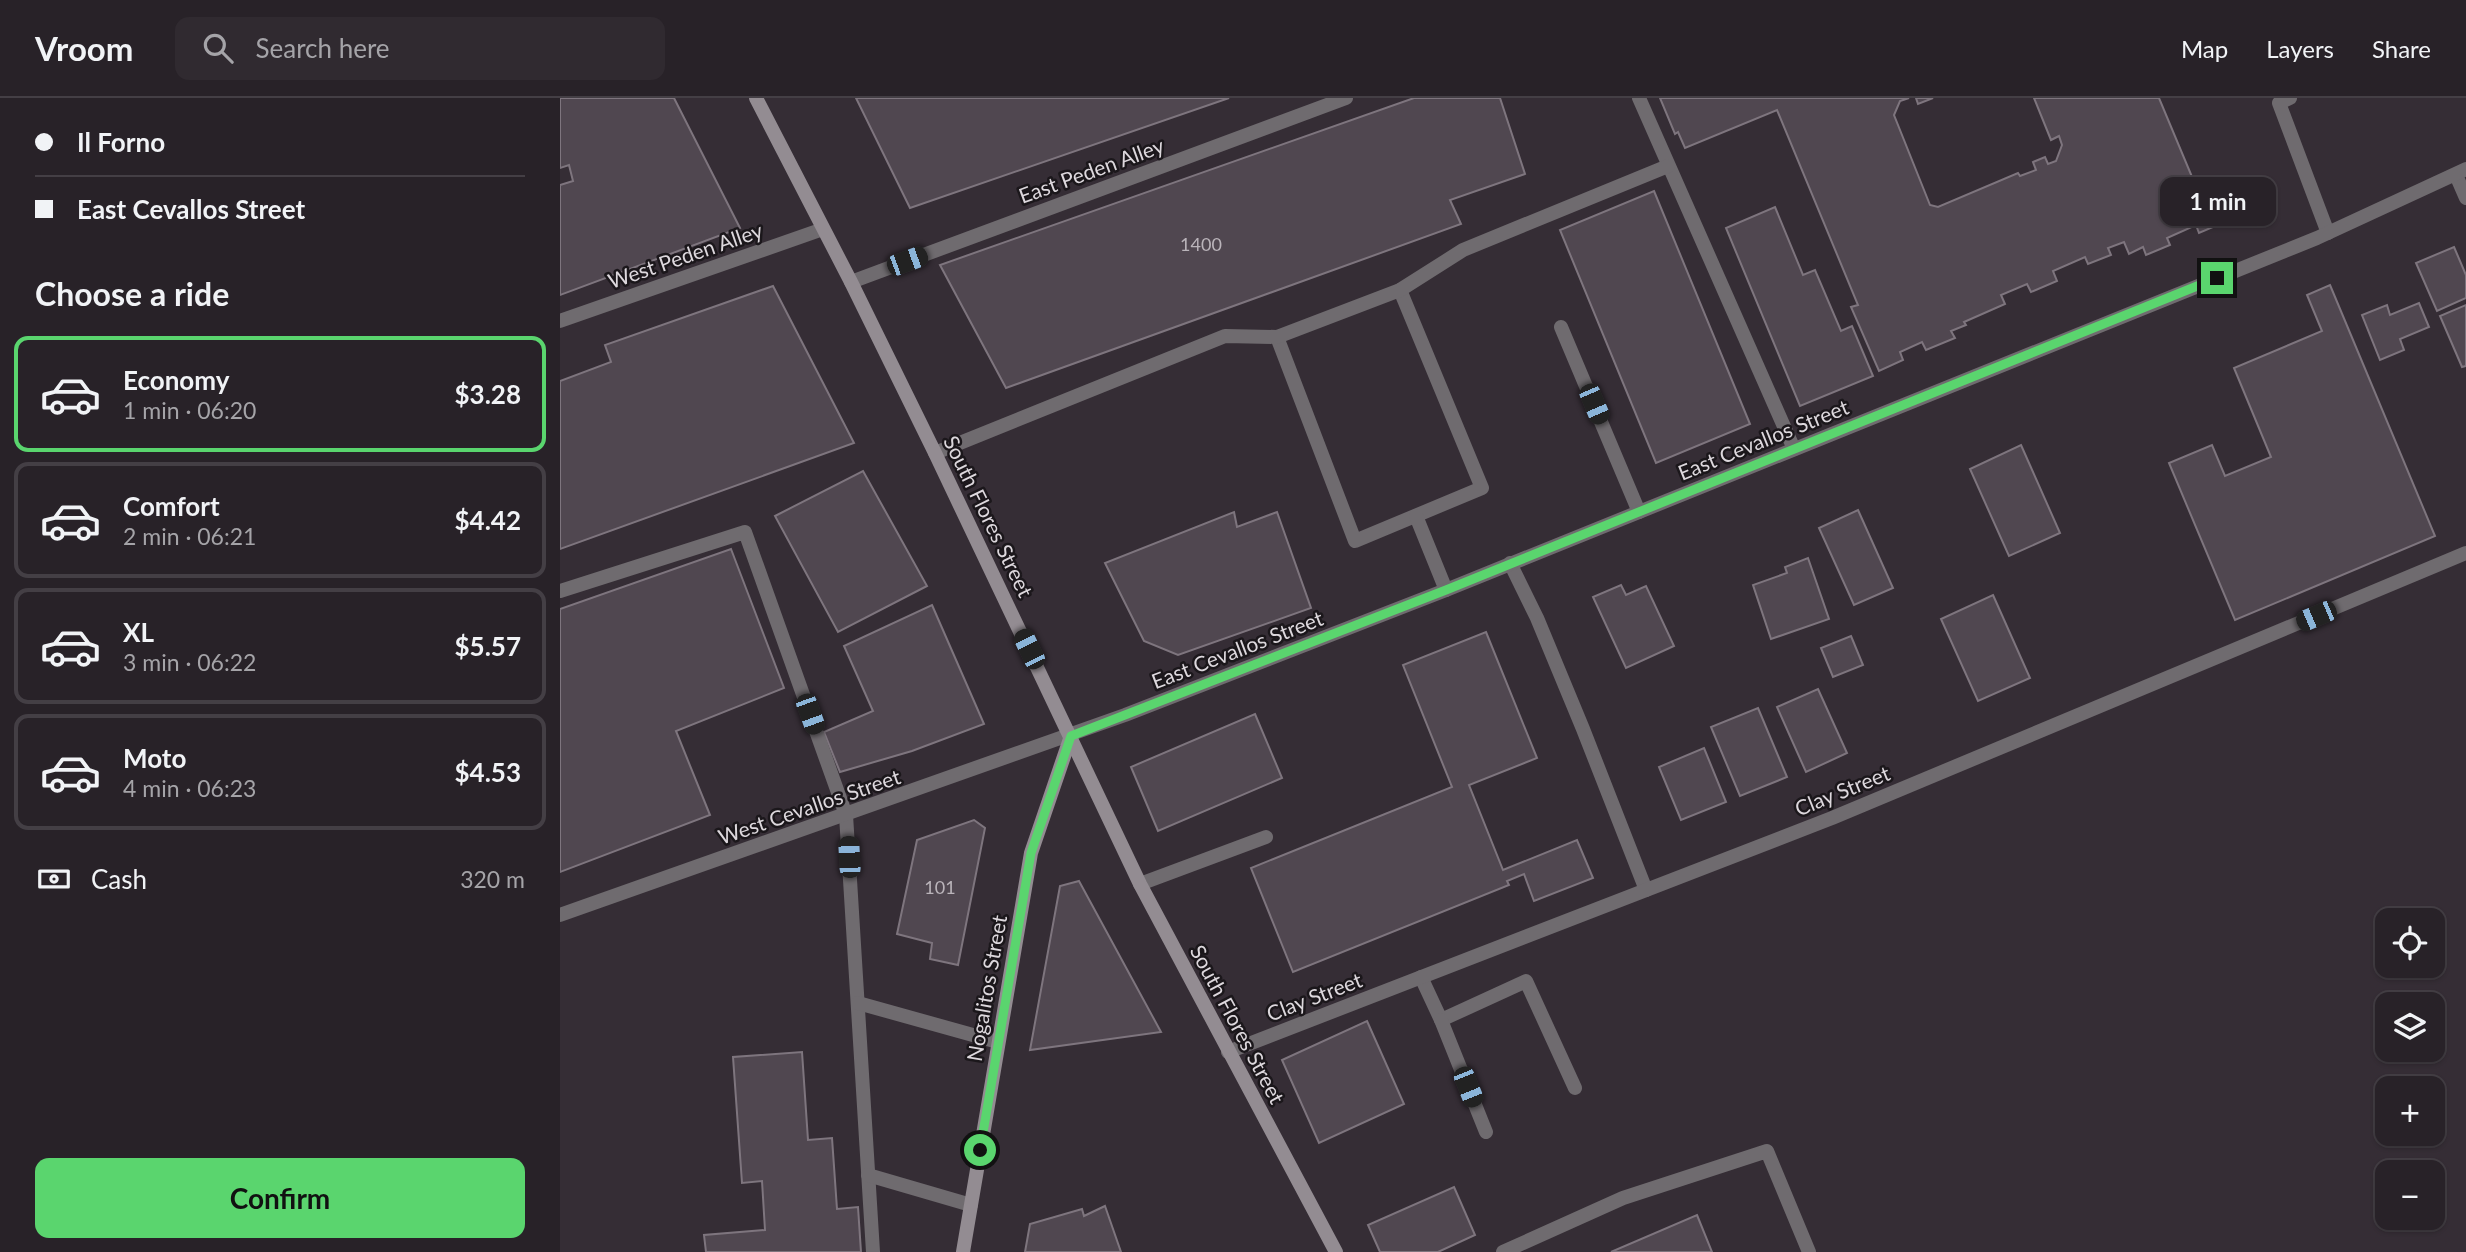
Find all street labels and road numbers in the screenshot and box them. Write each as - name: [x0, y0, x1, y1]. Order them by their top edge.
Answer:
- street label: East Peden Alley: [1015, 132, 1167, 208]
- street label: West Peden Alley: [604, 217, 766, 293]
- street label: East Cevallos Street: [1674, 393, 1852, 485]
- street label: South Flores Street: [939, 431, 1039, 601]
- street label: East Cevallos Street: [1148, 605, 1327, 693]
- street label: Clay Street: [1791, 759, 1894, 820]
- street label: West Cevallos Street: [715, 763, 904, 849]
- street label: Nogalitos Street: [961, 912, 1011, 1063]
- street label: South Flores Street: [1186, 940, 1291, 1108]
- street label: Clay Street: [1263, 966, 1366, 1026]

